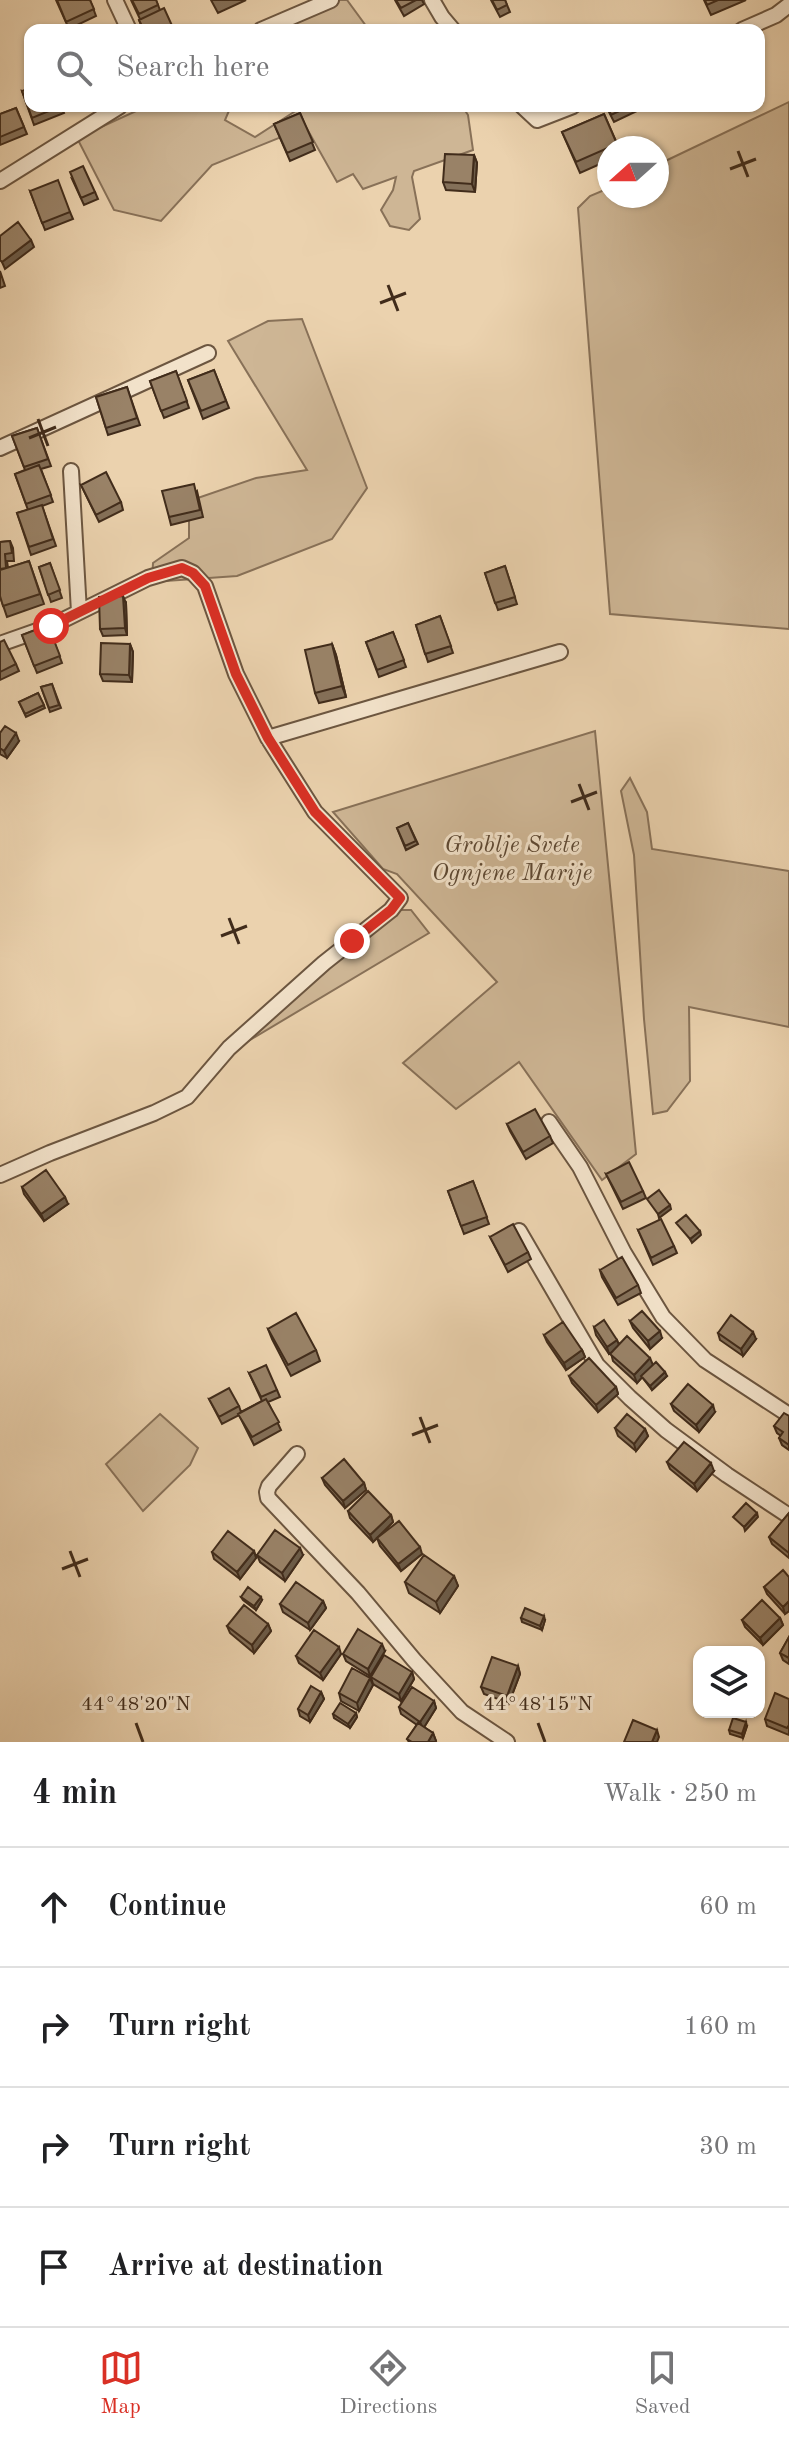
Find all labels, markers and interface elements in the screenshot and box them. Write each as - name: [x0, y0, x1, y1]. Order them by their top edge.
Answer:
- search box: [24, 24, 765, 112]
- icon: search: [52, 46, 96, 90]
- text: Search here: [116, 53, 270, 83]
- north arrow: [597, 136, 669, 208]
- route start: [33, 608, 69, 644]
- park label: Groblje Svete Ognjene Marije: [432, 834, 592, 886]
- route end: [334, 923, 370, 959]
- map controls: [693, 1646, 765, 1718]
- button: layers: [693, 1646, 765, 1718]
- text: 44°48'20"N: [81, 1695, 191, 1715]
- text: 44°48'15"N: [483, 1695, 593, 1715]
- text: 4 min: [32, 1777, 117, 1811]
- text: Walk · 250 m: [603, 1781, 757, 1807]
- icon: ahead: [32, 1885, 76, 1929]
- text: Continue: [108, 1892, 227, 1922]
- text: 60 m: [699, 1894, 757, 1920]
- icon: right: [32, 2005, 76, 2049]
- text: Turn right: [108, 2012, 250, 2042]
- text: 160 m: [684, 2014, 757, 2040]
- icon: right: [32, 2125, 76, 2169]
- text: Turn right: [108, 2132, 250, 2162]
- text: 30 m: [699, 2134, 757, 2160]
- icon: arrive: [32, 2245, 76, 2289]
- text: Arrive at destination: [108, 2252, 383, 2282]
- tab: Map: [99, 2346, 143, 2421]
- tab: Directions: [340, 2346, 437, 2421]
- tab: Saved: [634, 2346, 690, 2421]

